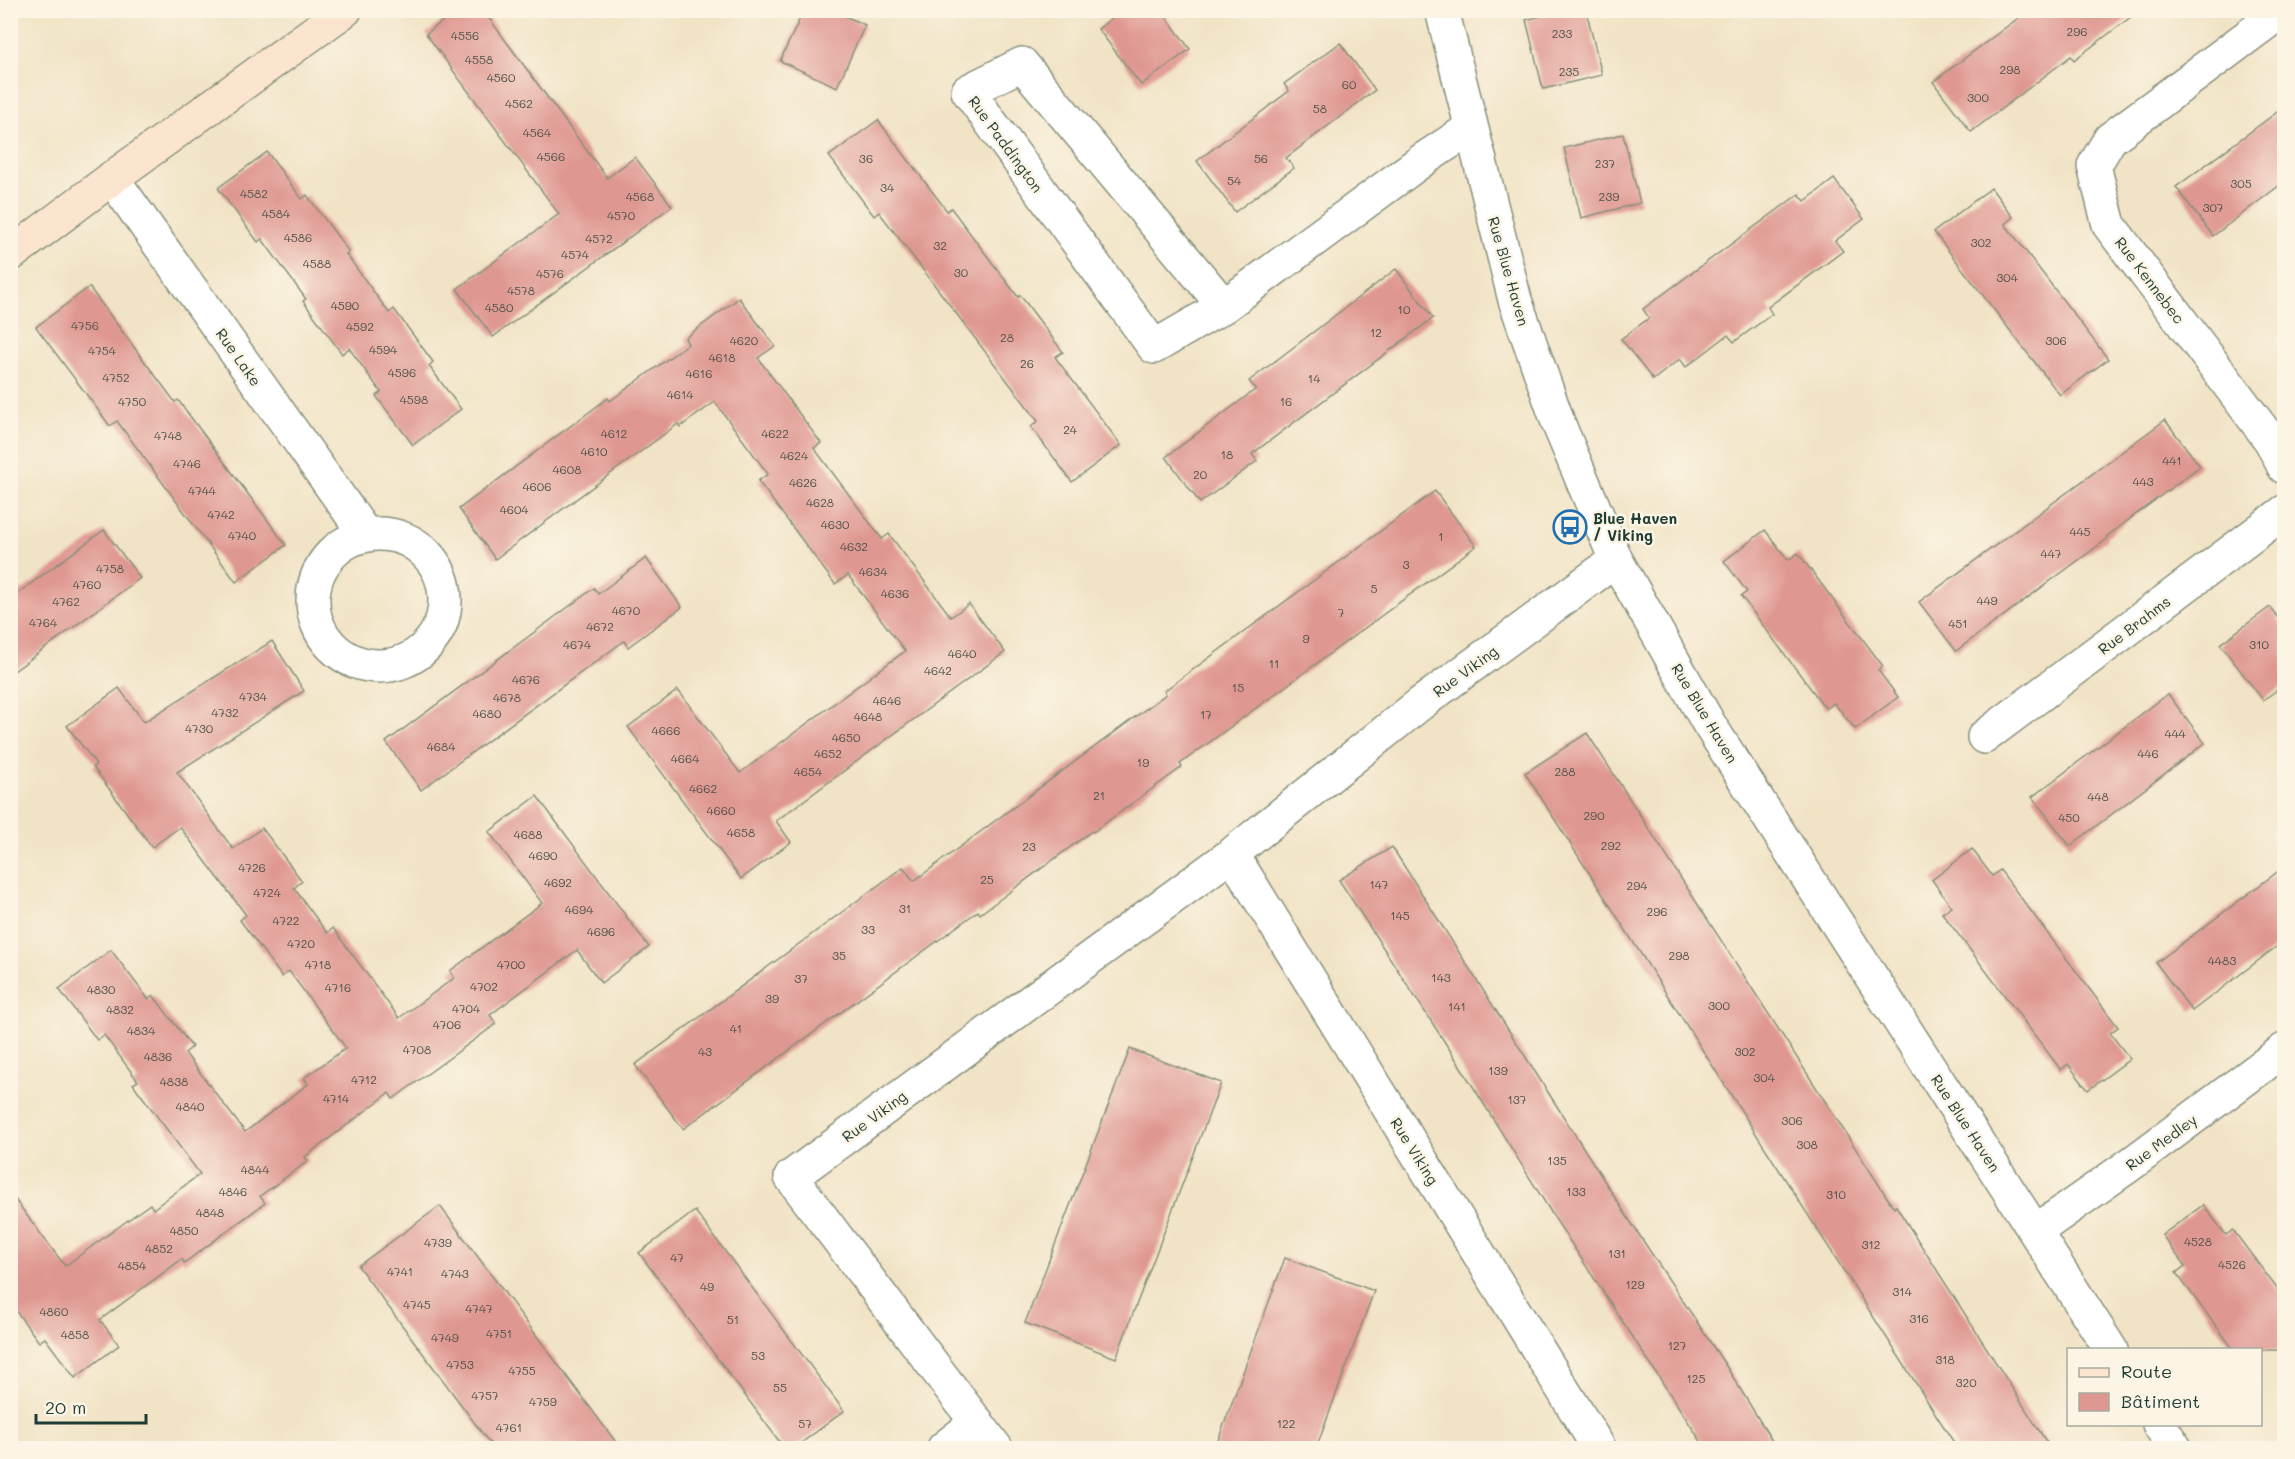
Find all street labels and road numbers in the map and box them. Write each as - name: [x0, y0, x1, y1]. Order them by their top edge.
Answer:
- street label: Rue Paddington: [964, 92, 1048, 196]
- street label: Rue Blue Haven: [1484, 214, 1534, 328]
- street label: Rue Kennebec: [2111, 233, 2189, 328]
- street label: Rue Lake: [212, 324, 266, 390]
- street label: Rue Brahms: [2094, 591, 2174, 659]
- street label: Rue Viking: [1428, 640, 1502, 701]
- street label: Rue Blue Haven: [1667, 659, 1743, 767]
- street label: Rue Blue Haven: [1927, 1070, 2005, 1176]
- street label: Rue Viking: [837, 1085, 911, 1146]
- street label: Rue Medley: [2121, 1109, 2201, 1175]
- street label: Rue Viking: [1386, 1114, 1444, 1189]

